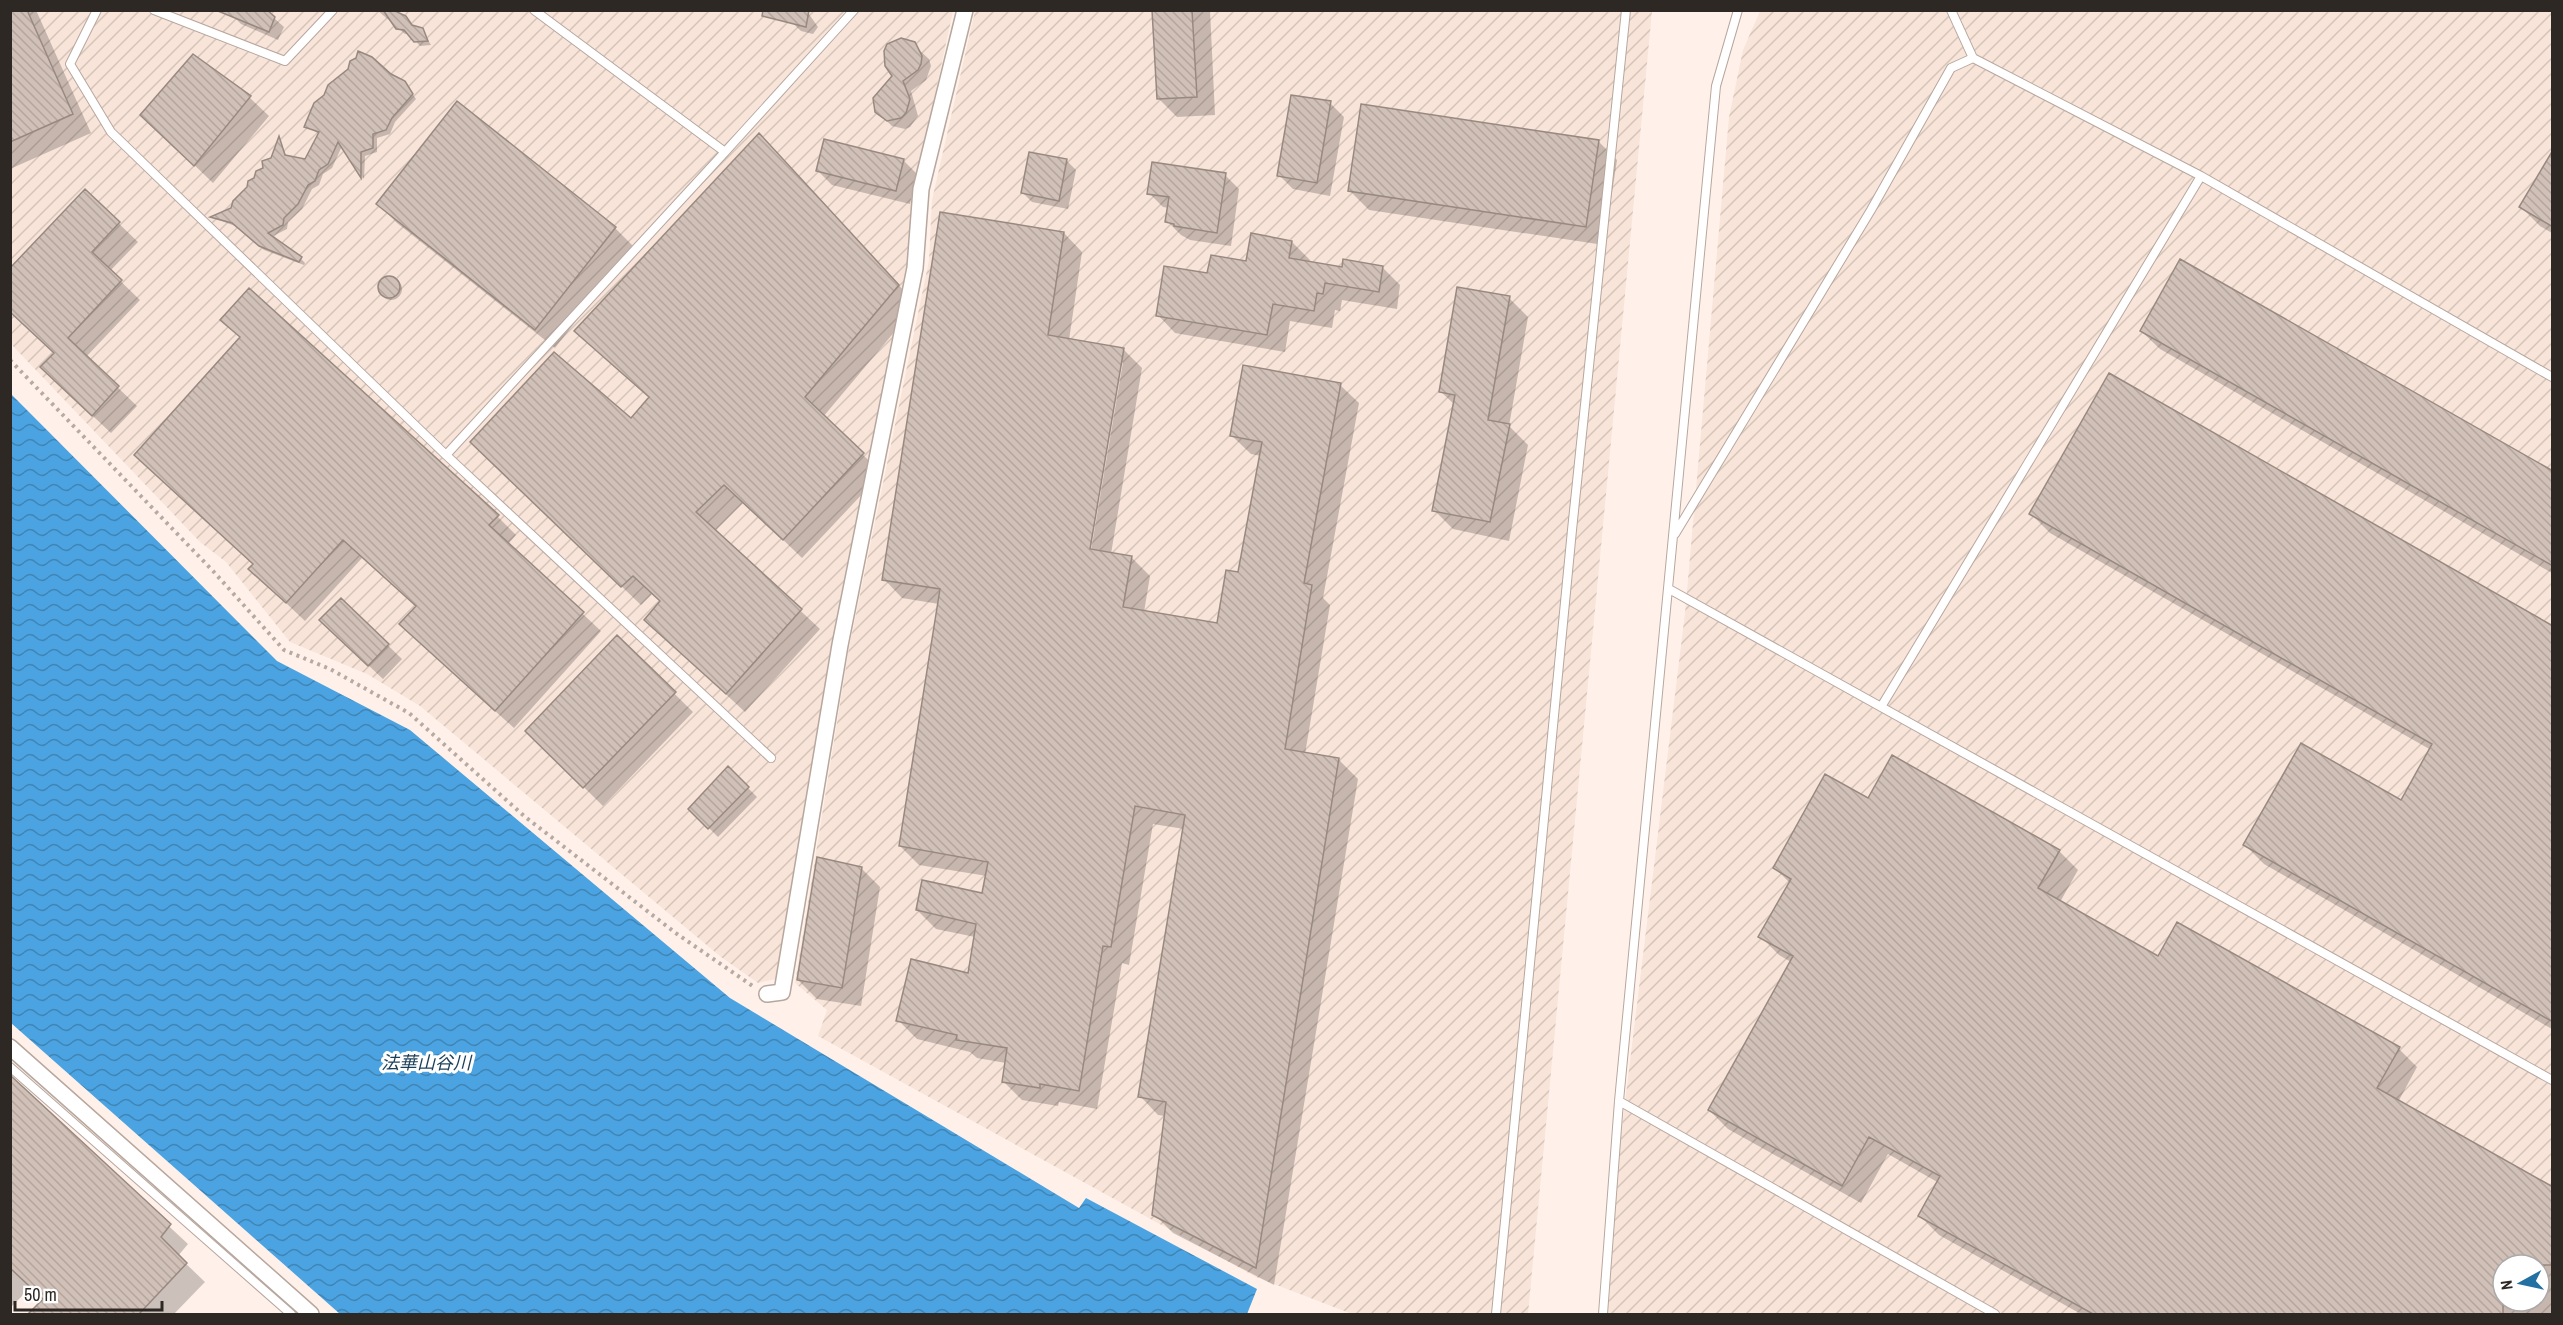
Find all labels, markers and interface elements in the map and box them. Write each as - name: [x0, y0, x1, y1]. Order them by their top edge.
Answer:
- water label: 法華山谷川: [381, 1050, 473, 1075]
- north arrow: [2491, 1253, 2551, 1313]
- scale bar: [15, 1274, 162, 1312]
- text: N: [2495, 1279, 2518, 1291]
- text: 50 m: [24, 1282, 57, 1307]

